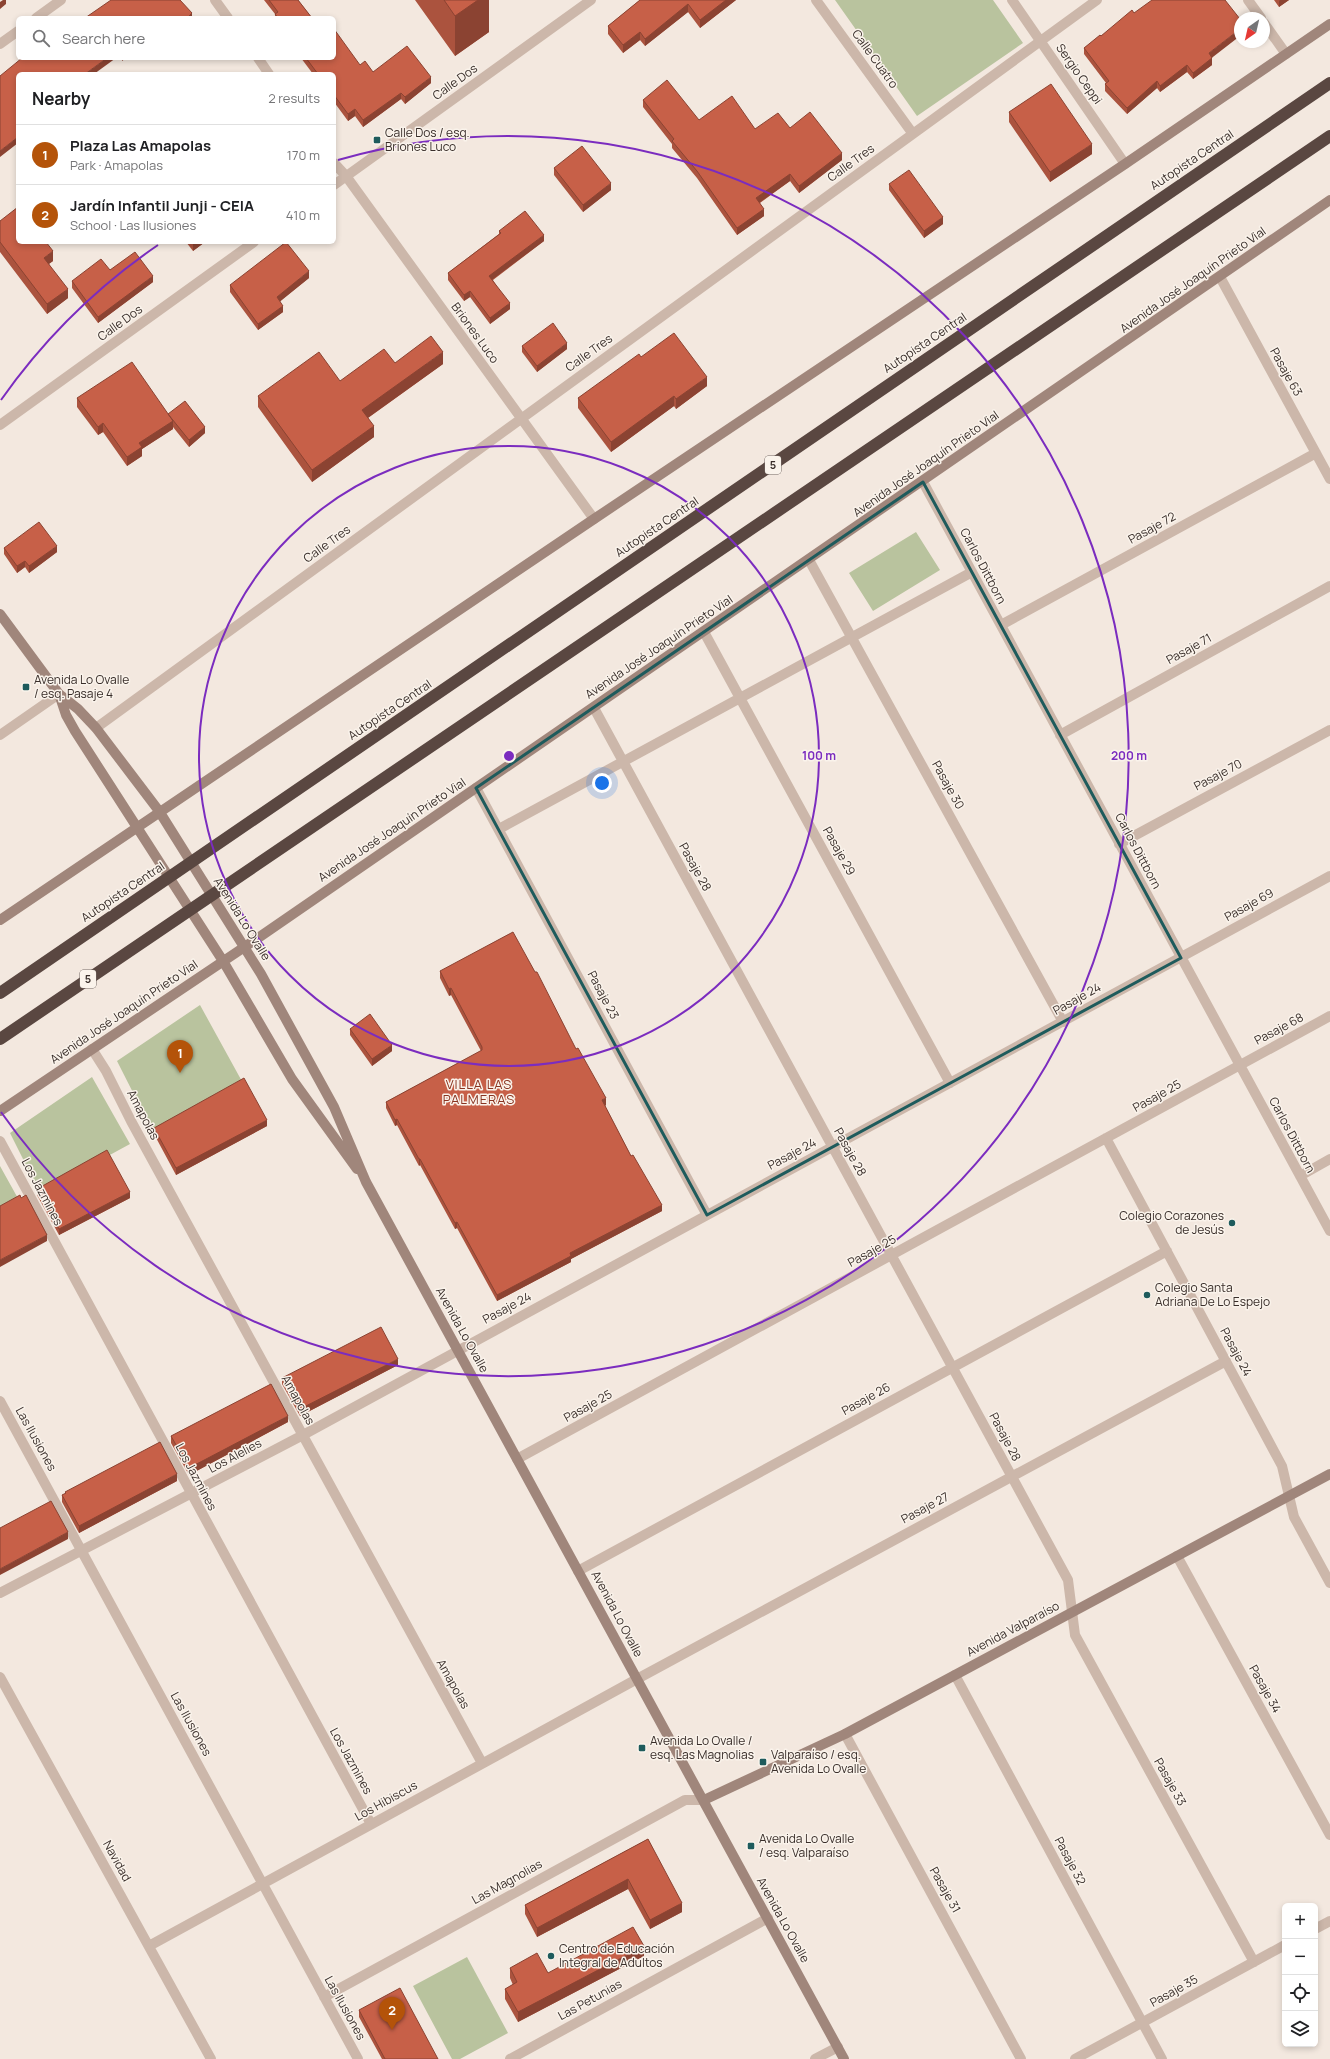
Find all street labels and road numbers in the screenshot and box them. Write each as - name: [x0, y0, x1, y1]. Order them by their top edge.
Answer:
- street label: Calle Cuatro: [848, 26, 902, 92]
- street label: Sergio Ceppi: [1052, 40, 1107, 107]
- street label: Calle Dos: [429, 60, 481, 104]
- street label: Autopista Central: [1147, 125, 1237, 194]
- street label: Calle Tres: [824, 140, 878, 185]
- street label: Avenida José Joaquín Prieto Vial: [1116, 222, 1269, 337]
- street label: Briones Luco: [448, 299, 503, 367]
- street label: Calle Dos: [94, 301, 146, 345]
- street label: Autopista Central: [880, 308, 970, 377]
- street label: Calle Tres: [562, 330, 616, 375]
- street label: Pasaje 63: [1266, 344, 1307, 399]
- street label: Avenida José Joaquín Prieto Vial: [849, 406, 1002, 521]
- road number: 5: [765, 456, 781, 474]
- street label: Autopista Central: [612, 492, 702, 561]
- street label: Pasaje 72: [1125, 507, 1179, 548]
- street label: Calle Tres: [300, 521, 354, 566]
- street label: Carlos Dittborn: [956, 525, 1011, 607]
- street label: Avenida José Joaquín Prieto Vial: [581, 591, 736, 703]
- street label: Pasaje 71: [1163, 629, 1215, 668]
- street label: Autopista Central: [345, 675, 435, 744]
- street label: Pasaje 70: [1191, 755, 1245, 794]
- street label: Pasaje 30: [928, 757, 969, 812]
- street label: Avenida José Joaquín Prieto Vial: [314, 774, 469, 886]
- street label: Carlos Dittborn: [1111, 810, 1166, 892]
- street label: Pasaje 29: [819, 823, 860, 878]
- street label: Pasaje 28: [675, 840, 716, 894]
- street label: Autopista Central: [78, 857, 168, 926]
- street label: Avenida Lo Ovalle: [210, 874, 275, 964]
- street label: Pasaje 69: [1221, 884, 1276, 925]
- street label: Avenida José Joaquín Prieto Vial: [46, 956, 201, 1068]
- street label: Pasaje 23: [584, 968, 623, 1022]
- road number: 5: [80, 970, 96, 988]
- street label: Pasaje 24: [1050, 978, 1104, 1019]
- street label: Pasaje 68: [1251, 1008, 1306, 1049]
- street label: Pasaje 25: [1130, 1075, 1184, 1116]
- street label: Amapolas: [123, 1087, 164, 1143]
- street label: Carlos Dittborn: [1265, 1094, 1320, 1176]
- street label: Pasaje 28: [830, 1125, 871, 1179]
- street label: Pasaje 24: [765, 1134, 819, 1173]
- street label: Los Jazmines: [18, 1155, 67, 1228]
- street label: Pasaje 25: [845, 1230, 899, 1271]
- street label: Avenida Lo Ovalle: [432, 1284, 493, 1376]
- street label: Pasaje 24: [480, 1288, 534, 1327]
- street label: Pasaje 24: [1217, 1325, 1256, 1379]
- street label: Amapolas: [278, 1372, 319, 1428]
- street label: Pasaje 26: [838, 1378, 893, 1419]
- street label: Pasaje 25: [561, 1385, 615, 1426]
- street label: Las Ilusiones: [12, 1404, 61, 1474]
- street label: Pasaje 28: [986, 1409, 1025, 1464]
- street label: Los Alelies: [205, 1434, 264, 1477]
- street label: Los Jazmines: [172, 1440, 221, 1513]
- street label: Pasaje 27: [898, 1488, 952, 1527]
- street label: Avenida Lo Ovalle: [588, 1568, 647, 1660]
- street label: Avenida Valparaíso: [963, 1597, 1062, 1660]
- street label: Amapolas: [433, 1656, 474, 1712]
- street label: Pasaje 34: [1245, 1662, 1286, 1716]
- street label: Las Ilusiones: [167, 1689, 216, 1759]
- street label: Los Jazmines: [326, 1724, 377, 1797]
- street label: Pasaje 33: [1150, 1755, 1191, 1809]
- street label: Los Hibiscus: [351, 1776, 420, 1825]
- street label: Pasaje 32: [1051, 1834, 1090, 1888]
- street label: Navidad: [99, 1837, 136, 1884]
- street label: Las Magnolias: [468, 1855, 545, 1908]
- street label: Pasaje 31: [926, 1864, 965, 1916]
- street label: Avenida Lo Ovalle: [753, 1874, 814, 1966]
- street label: Pasaje 35: [1147, 1970, 1201, 2011]
- street label: Las Ilusiones: [321, 1973, 370, 2043]
- street label: Las Petunias: [555, 1975, 625, 2024]

